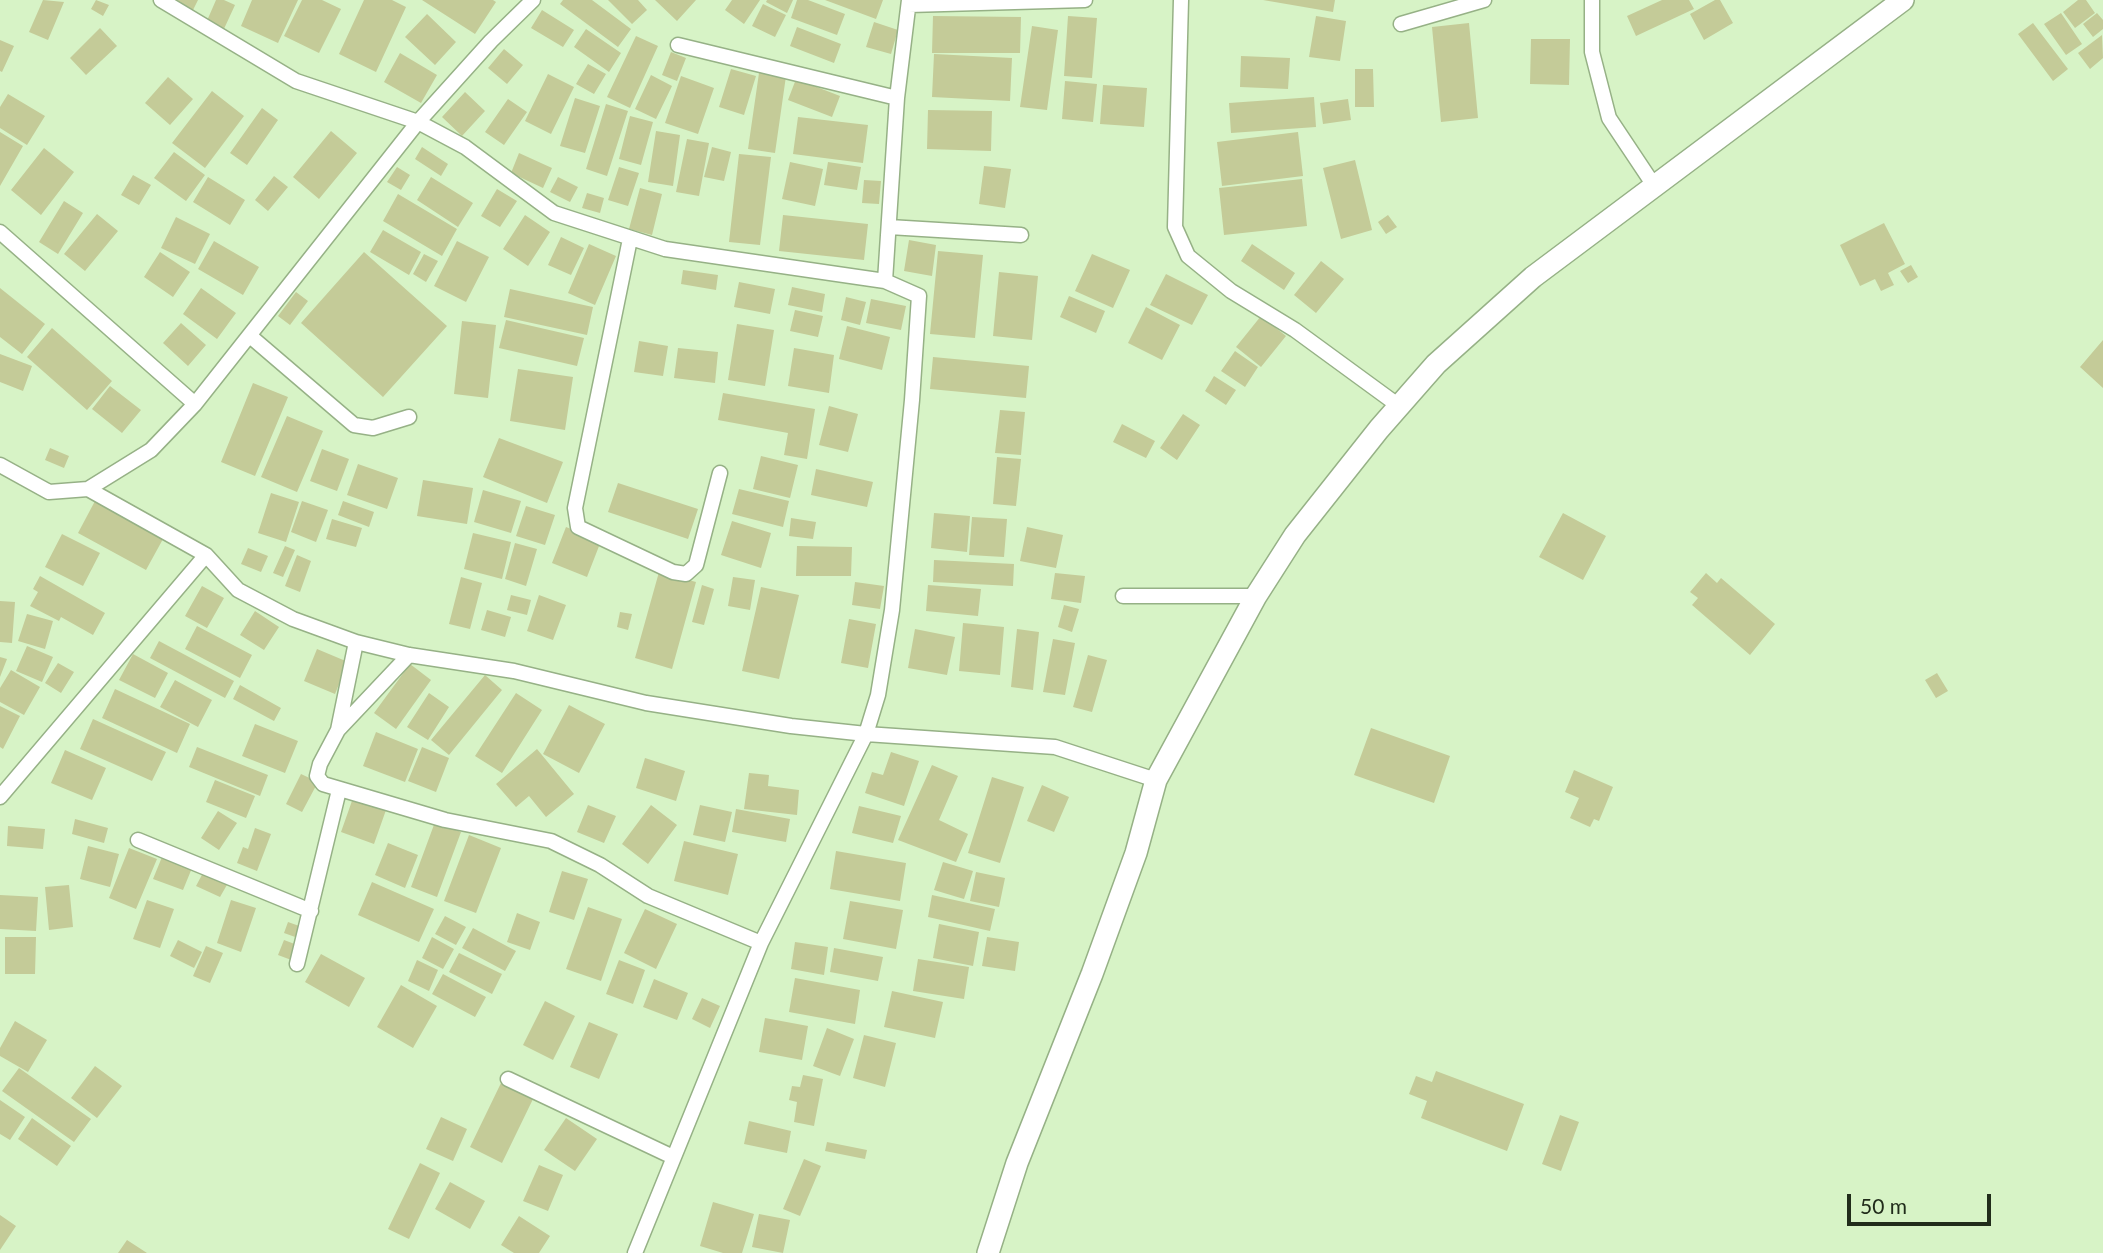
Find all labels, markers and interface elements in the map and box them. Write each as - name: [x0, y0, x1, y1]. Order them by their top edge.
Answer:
- scale bar: [1851, 1180, 1994, 1224]
- text: 50 m: [1860, 1193, 1907, 1218]

